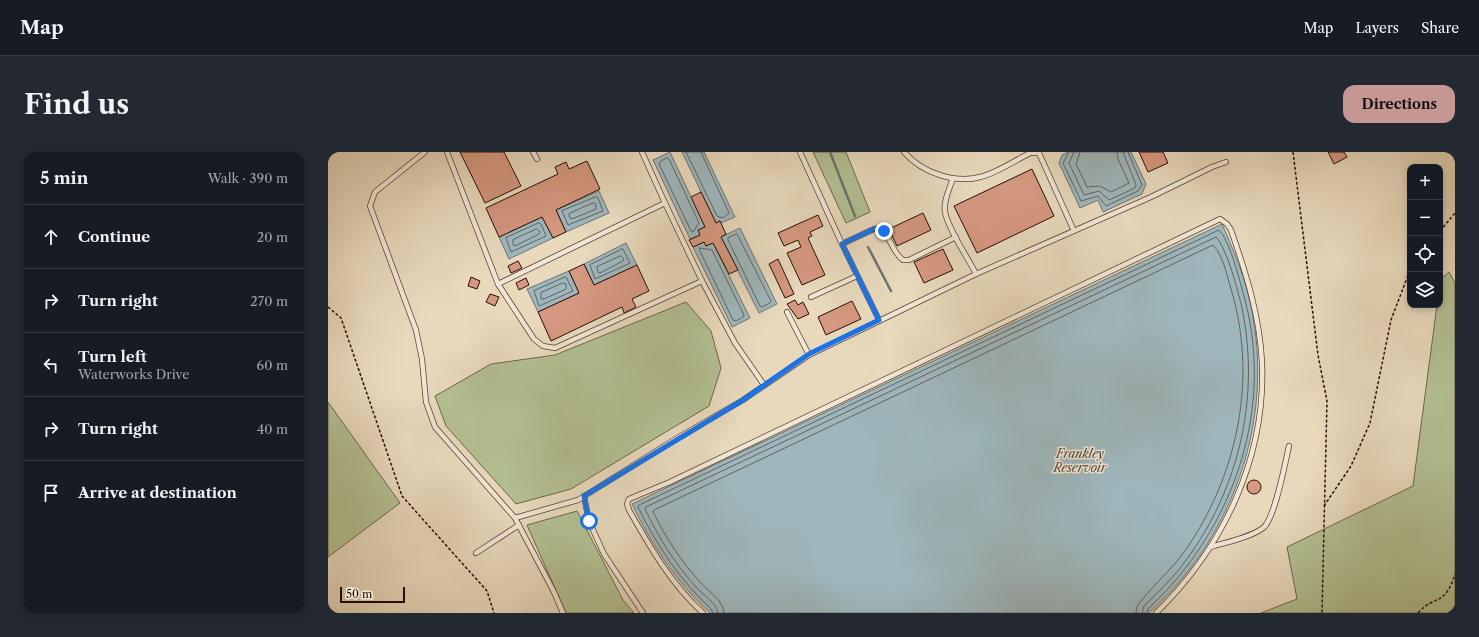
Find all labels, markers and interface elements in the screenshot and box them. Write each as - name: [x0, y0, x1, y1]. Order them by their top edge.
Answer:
- text: Map: [20, 16, 64, 39]
- text: Map: [1303, 19, 1333, 37]
- text: Layers: [1355, 19, 1399, 37]
- text: Share: [1421, 19, 1459, 37]
- button: Directions: [1343, 85, 1455, 123]
- text: Find us: [24, 87, 129, 121]
- map controls: [1407, 164, 1443, 308]
- button: +: [1407, 164, 1443, 200]
- text: 5 min: [40, 168, 88, 188]
- text: Walk · 390 m: [208, 170, 288, 186]
- button: −: [1407, 200, 1443, 236]
- route end: [875, 222, 893, 240]
- icon: ahead: [40, 226, 62, 248]
- text: Continue: [78, 227, 150, 246]
- text: 20 m: [257, 229, 288, 245]
- button: locate: [1407, 236, 1443, 272]
- button: layers: [1407, 272, 1443, 308]
- icon: right: [40, 290, 62, 312]
- text: Turn right: [78, 291, 158, 310]
- text: 270 m: [250, 293, 288, 309]
- text: Turn left: [78, 347, 147, 366]
- icon: left: [40, 354, 62, 376]
- text: 60 m: [257, 357, 288, 373]
- text: Waterworks Drive: [78, 366, 190, 382]
- icon: right: [40, 418, 62, 440]
- text: Turn right: [78, 419, 158, 438]
- text: 40 m: [257, 421, 288, 437]
- water label: Frankley Reservoir: [1053, 446, 1108, 475]
- icon: arrive: [40, 482, 62, 504]
- text: Arrive at destination: [78, 483, 237, 502]
- route start: [580, 512, 598, 530]
- scale bar: [340, 585, 405, 604]
- text: 50 m: [346, 587, 372, 601]

